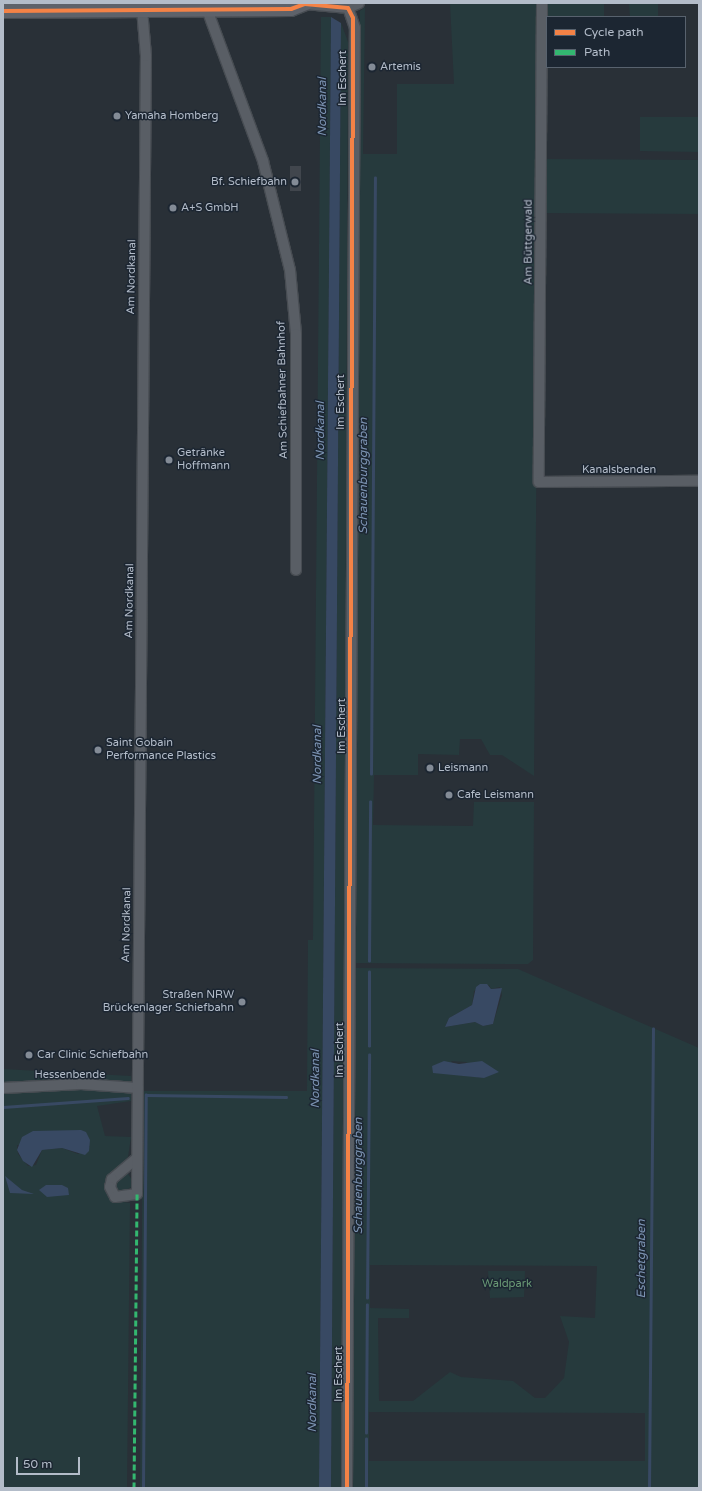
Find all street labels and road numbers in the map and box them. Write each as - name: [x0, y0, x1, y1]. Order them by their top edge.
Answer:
- street label: Im Eschert: [336, 50, 350, 106]
- street label: Am Büttgerwald: [522, 199, 536, 285]
- street label: Am Nordkanal: [125, 239, 139, 315]
- street label: Am Schiefbahner Bahnhof: [275, 321, 291, 459]
- street label: Im Eschert: [334, 374, 348, 430]
- street label: Kanalsbenden: [582, 463, 656, 477]
- street label: Am Nordkanal: [123, 563, 137, 639]
- street label: Im Eschert: [335, 698, 349, 754]
- street label: Am Nordkanal: [120, 887, 134, 963]
- street label: Im Eschert: [333, 1022, 347, 1078]
- street label: Hessenbende: [35, 1068, 105, 1082]
- street label: Im Eschert: [332, 1346, 346, 1402]

